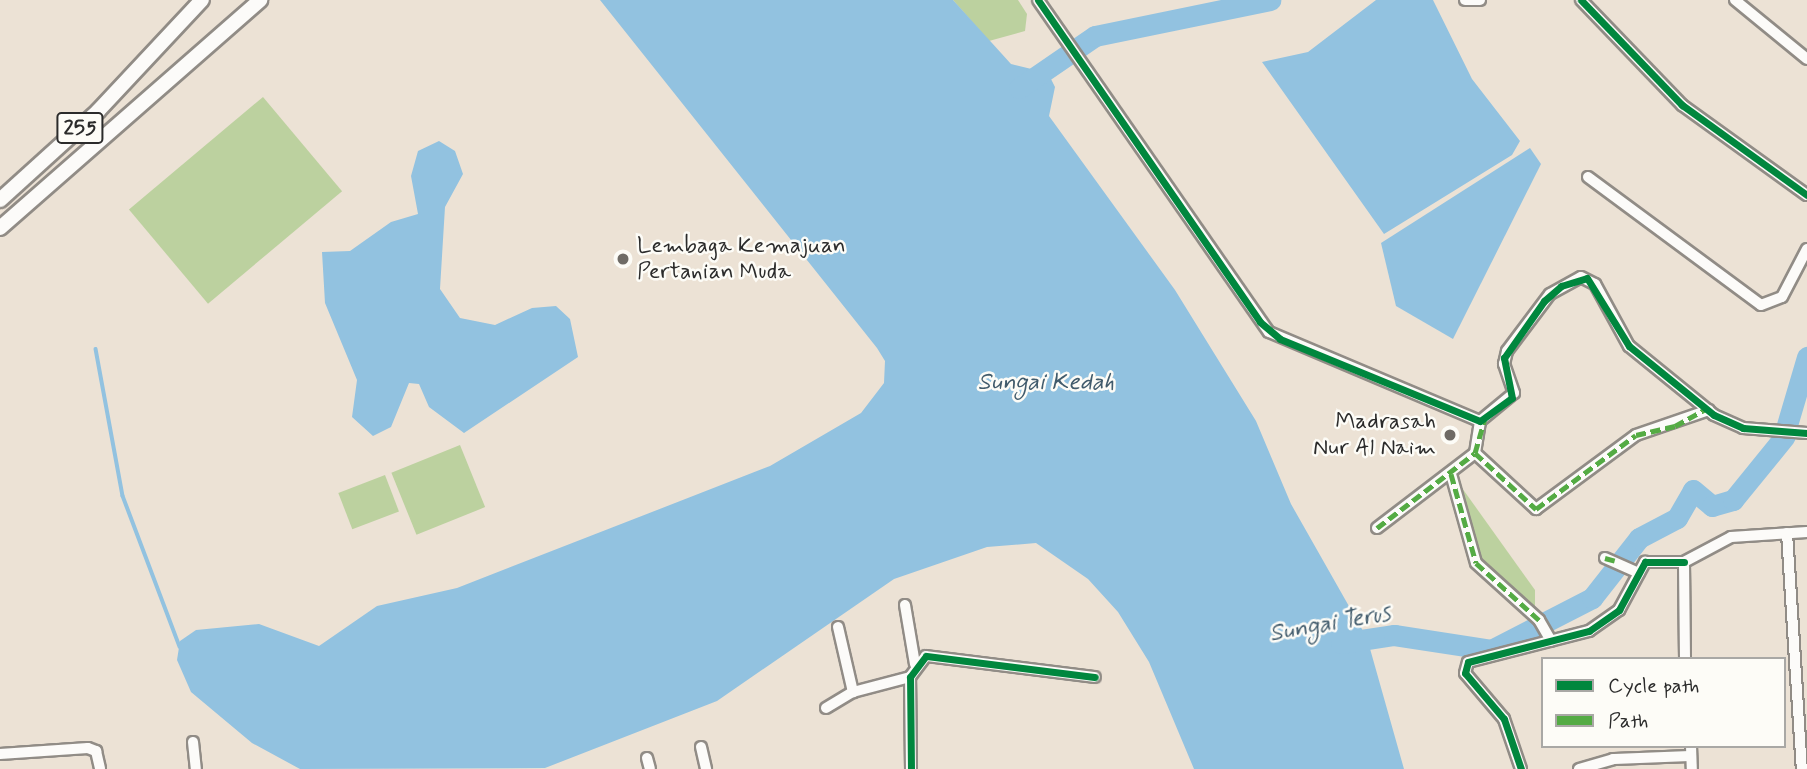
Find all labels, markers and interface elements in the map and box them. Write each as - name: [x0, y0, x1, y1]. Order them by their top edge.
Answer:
- road number: 255: [56, 110, 104, 146]
- place label: Lembaga Kemajuan Pertanian Muda: [637, 232, 842, 286]
- marker: Lembaga Kemajuan Pertanian Muda: [615, 251, 631, 267]
- water label: Sungai Kedah: [978, 369, 1114, 397]
- place label: Madrasah Nur Al Naim: [1312, 408, 1436, 462]
- marker: Madrasah Nur Al Naim: [1442, 427, 1458, 443]
- water label: Sungai Terus: [1267, 599, 1393, 649]
- legend: [1541, 657, 1786, 748]
- text: Cycle path: [1608, 672, 1699, 700]
- text: Path: [1608, 707, 1648, 735]

